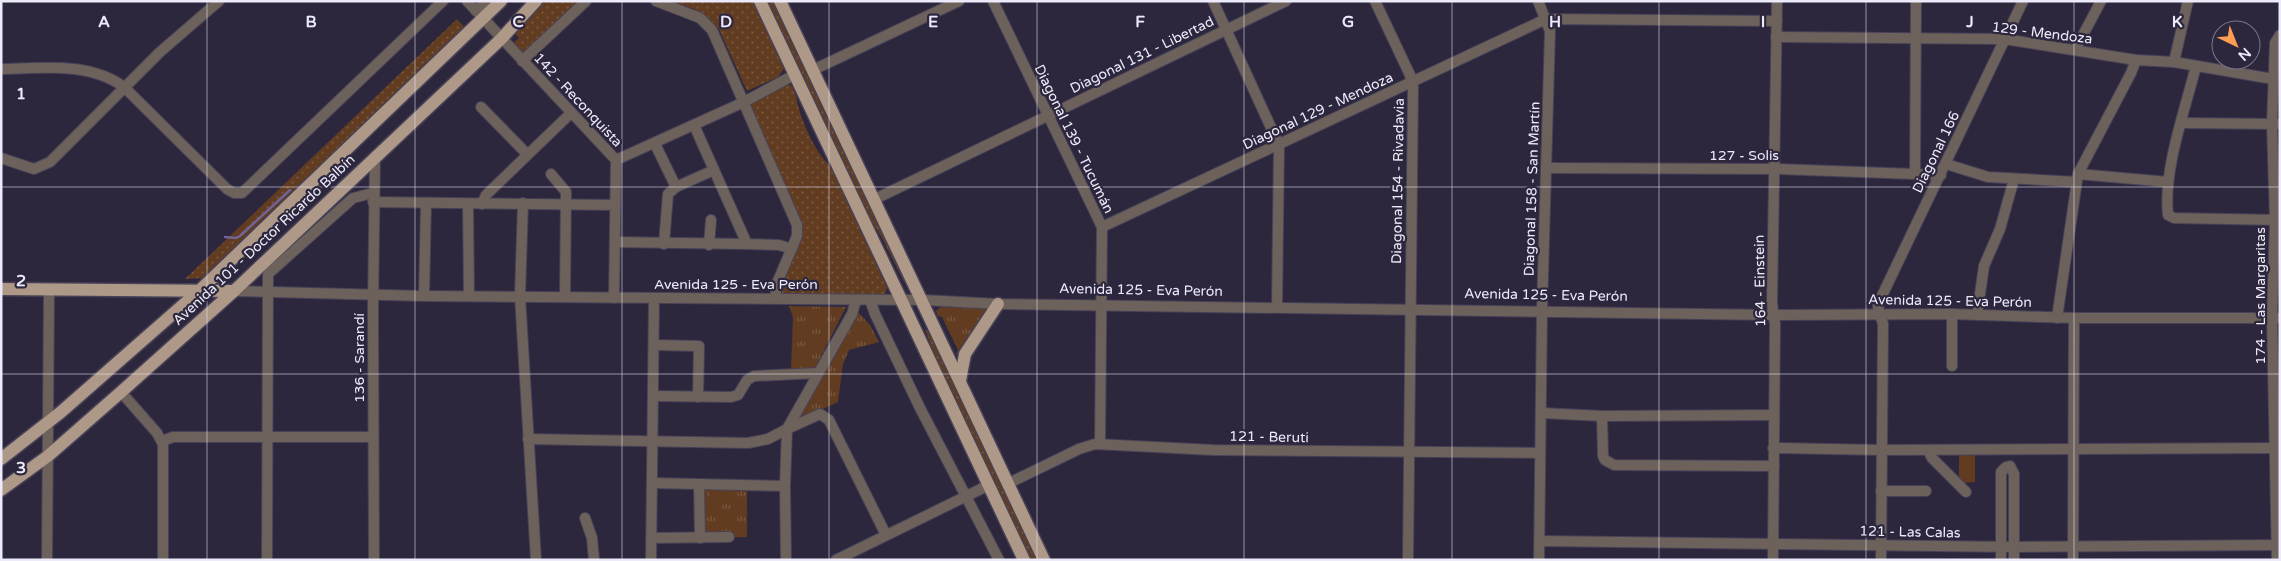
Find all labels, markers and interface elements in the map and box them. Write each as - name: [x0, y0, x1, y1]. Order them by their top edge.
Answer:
- text: A: [98, 12, 110, 32]
- text: B: [305, 12, 317, 32]
- text: C: [512, 12, 524, 32]
- text: D: [720, 12, 732, 32]
- text: E: [928, 12, 938, 32]
- text: F: [1135, 12, 1145, 32]
- text: G: [1342, 12, 1354, 32]
- text: H: [1549, 12, 1561, 32]
- text: I: [1761, 12, 1765, 32]
- text: J: [1965, 12, 1974, 32]
- text: K: [2172, 12, 2183, 32]
- street label: Diagonal 131 - Libertad: [1067, 13, 1217, 97]
- street label: 129 - Mendoza: [1991, 18, 2093, 48]
- north arrow: [2211, 20, 2261, 70]
- text: N: [2235, 44, 2254, 64]
- street label: 142 - Reconquista: [530, 49, 626, 151]
- street label: Diagonal 139 - Tucumán: [1031, 62, 1117, 216]
- street label: Diagonal 129 - Mendoza: [1240, 69, 1396, 153]
- text: 1: [16, 84, 26, 104]
- street label: Diagonal 154 - Rivadavia: [1388, 98, 1408, 264]
- street label: Diagonal 158 - San Martín: [1520, 101, 1544, 277]
- street label: Diagonal 166: [1909, 108, 1963, 196]
- street label: 127 - Solis: [1709, 147, 1779, 164]
- street label: Avenida 101 - Doctor Ricardo Balbín: [169, 151, 359, 329]
- street label: 174 - Las Margaritas: [2252, 227, 2269, 365]
- street label: 164 - Einstein: [1751, 235, 1769, 327]
- text: 2: [16, 271, 26, 291]
- street label: Avenida 125 - Eva Perón: [654, 276, 818, 293]
- street label: Avenida 125 - Eva Perón: [1059, 280, 1223, 300]
- street label: Avenida 125 - Eva Perón: [1464, 285, 1628, 305]
- street label: Avenida 125 - Eva Perón: [1868, 291, 2032, 311]
- street label: 136 - Sarandí: [351, 313, 368, 403]
- street label: 121 - Beruti: [1229, 428, 1309, 446]
- text: 3: [16, 458, 26, 478]
- street label: 121 - Las Calas: [1859, 523, 1961, 541]

